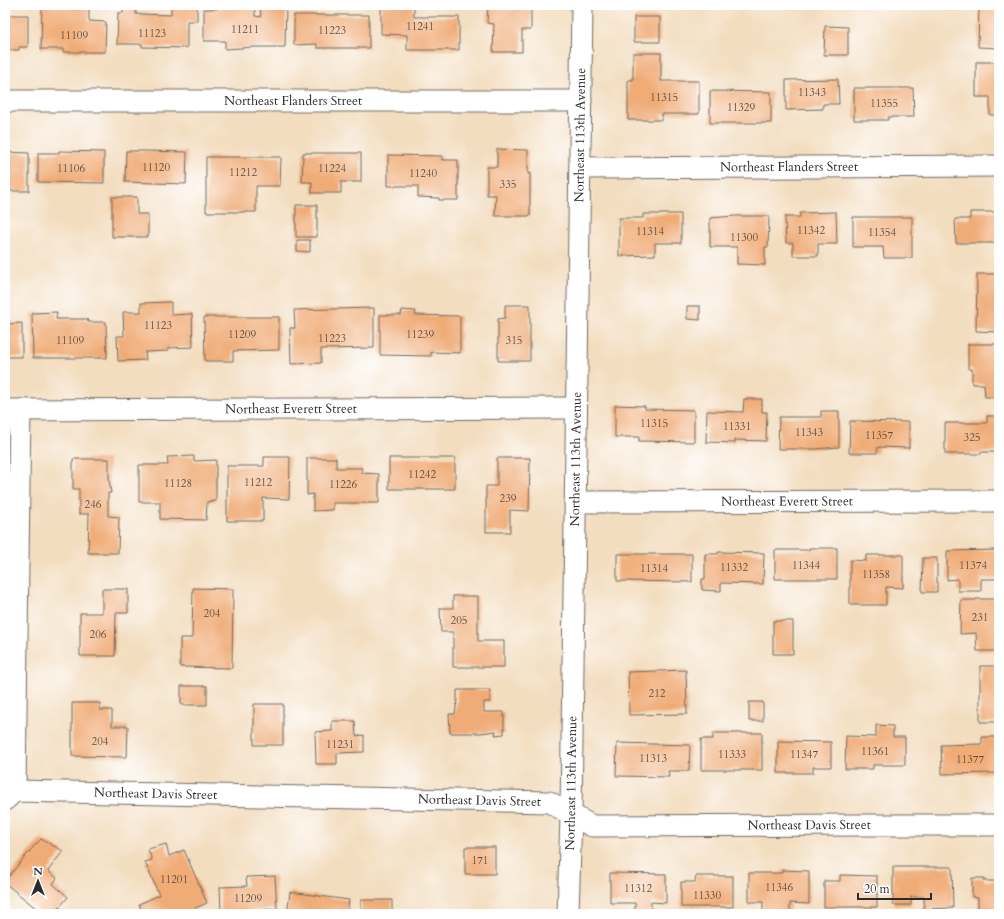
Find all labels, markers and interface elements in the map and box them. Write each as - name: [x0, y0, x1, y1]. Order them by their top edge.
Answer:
- house number: 11241: [406, 19, 434, 34]
- house number: 11211: [231, 22, 259, 37]
- house number: 11223: [318, 23, 346, 38]
- house number: 11123: [138, 26, 166, 41]
- house number: 11109: [60, 28, 88, 43]
- street label: Northeast 113th Avenue: [570, 68, 590, 203]
- house number: 11343: [798, 85, 826, 100]
- house number: 11315: [650, 90, 678, 105]
- street label: Northeast Flanders Street: [224, 92, 362, 110]
- house number: 11355: [870, 96, 898, 111]
- house number: 11329: [727, 100, 755, 115]
- street label: Northeast Flanders Street: [720, 158, 858, 176]
- house number: 11120: [142, 160, 170, 175]
- house number: 11106: [57, 161, 85, 176]
- house number: 11224: [318, 161, 346, 176]
- house number: 11212: [229, 165, 257, 180]
- house number: 11240: [409, 166, 437, 181]
- house number: 335: [500, 177, 516, 192]
- house number: 11342: [797, 223, 825, 238]
- house number: 11314: [636, 224, 664, 239]
- house number: 11354: [868, 225, 896, 240]
- house number: 11300: [730, 230, 758, 245]
- house number: 11123: [144, 318, 172, 333]
- house number: 11209: [228, 327, 256, 342]
- house number: 11239: [406, 327, 434, 342]
- house number: 11223: [318, 331, 346, 346]
- house number: 11109: [56, 333, 84, 348]
- house number: 315: [506, 333, 522, 348]
- street label: Northeast 113th Avenue: [566, 392, 586, 526]
- street label: Northeast Everett Street: [225, 400, 357, 418]
- house number: 11315: [640, 416, 668, 431]
- house number: 11331: [723, 419, 751, 434]
- house number: 11343: [795, 425, 823, 440]
- house number: 11357: [865, 428, 893, 443]
- house number: 325: [964, 430, 980, 445]
- house number: 11242: [408, 467, 436, 482]
- house number: 11212: [244, 475, 272, 490]
- house number: 11128: [164, 476, 192, 491]
- house number: 11226: [329, 477, 357, 492]
- house number: 239: [500, 491, 517, 506]
- street label: Northeast Everett Street: [721, 492, 853, 511]
- house number: 246: [85, 497, 102, 512]
- house number: 11344: [792, 558, 820, 573]
- house number: 11374: [959, 558, 987, 573]
- house number: 11332: [720, 560, 748, 575]
- house number: 11314: [640, 561, 668, 576]
- house number: 11358: [862, 567, 890, 582]
- house number: 204: [204, 606, 221, 621]
- house number: 231: [972, 610, 988, 625]
- house number: 205: [451, 613, 467, 628]
- house number: 206: [90, 627, 107, 642]
- house number: 212: [649, 686, 666, 701]
- street label: Northeast 113th Avenue: [561, 716, 581, 851]
- house number: 204: [92, 734, 109, 749]
- house number: 11231: [326, 737, 354, 752]
- house number: 11361: [861, 744, 889, 759]
- house number: 11333: [718, 747, 746, 762]
- house number: 11347: [790, 747, 818, 762]
- house number: 11313: [639, 751, 667, 766]
- house number: 11377: [956, 752, 984, 767]
- street label: Northeast Davis Street: [94, 784, 217, 804]
- street label: Northeast Davis Street: [418, 790, 541, 811]
- street label: Northeast Davis Street: [748, 816, 871, 834]
- house number: 171: [472, 853, 488, 868]
- north arrow: [18, 861, 58, 901]
- text: N: [33, 864, 43, 879]
- house number: 11201: [160, 872, 188, 887]
- scale bar: [858, 875, 931, 901]
- house number: 11346: [765, 880, 793, 895]
- house number: 11312: [624, 881, 652, 896]
- text: 20 m: [864, 881, 891, 897]
- house number: 11330: [693, 888, 721, 903]
- house number: 11209: [234, 891, 262, 906]

